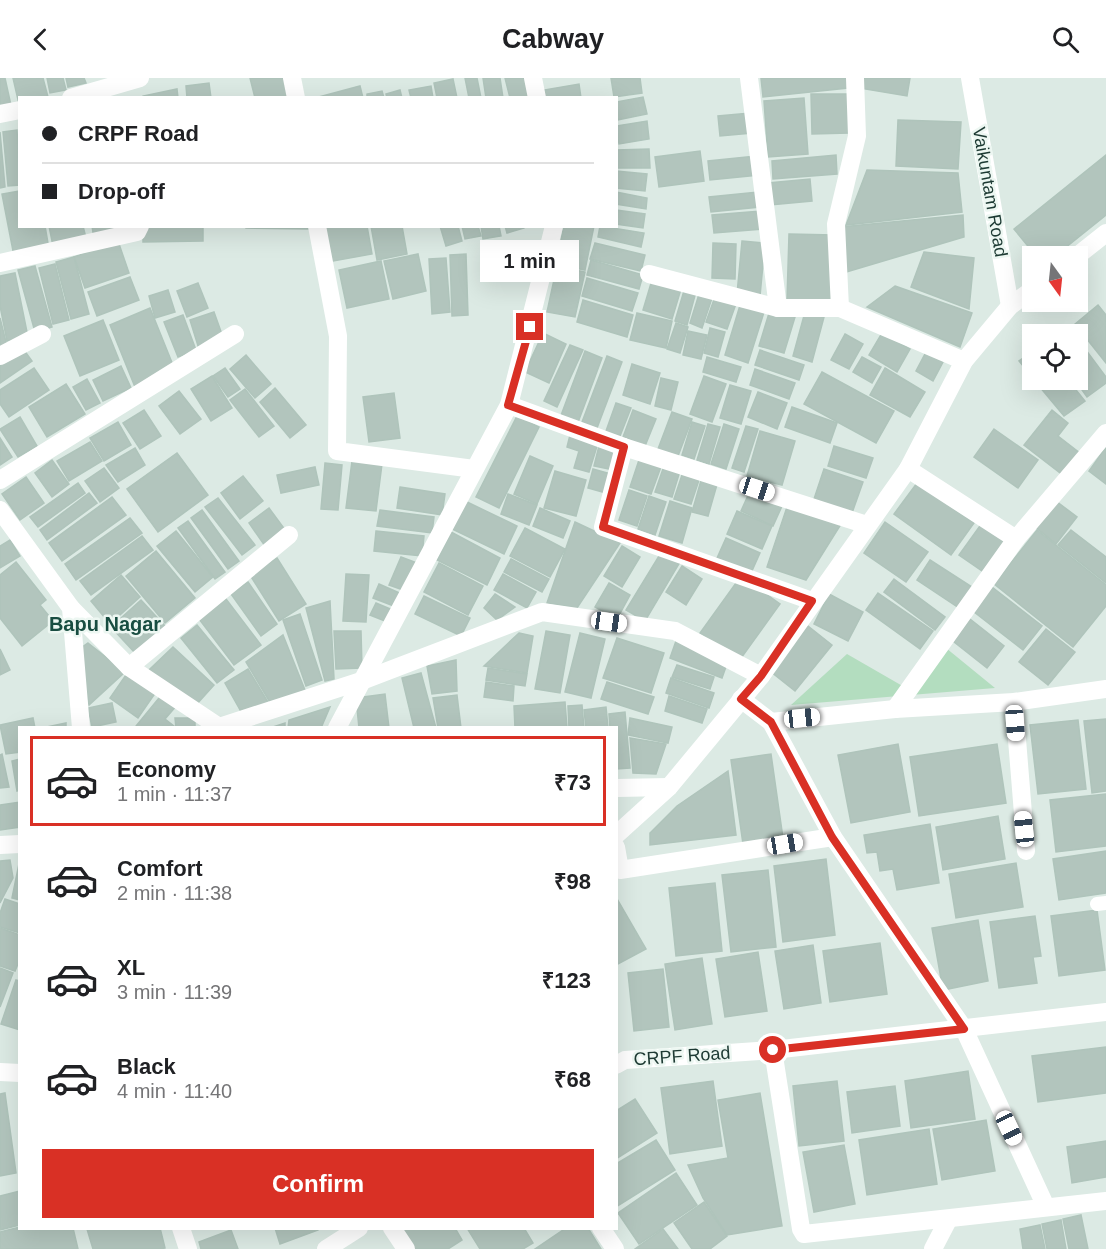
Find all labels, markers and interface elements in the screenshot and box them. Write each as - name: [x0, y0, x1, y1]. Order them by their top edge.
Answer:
- icon: back: [24, 23, 57, 56]
- icon: search: [1049, 23, 1082, 56]
- text: Cabway: [502, 24, 604, 54]
- text: CRPF Road: [78, 121, 199, 146]
- street label: Vaikuntam Road: [969, 125, 1011, 259]
- text: Drop-off: [78, 179, 165, 204]
- callout: 1 min: [480, 240, 580, 282]
- north arrow: [1022, 246, 1088, 312]
- map controls: [1022, 246, 1088, 390]
- text: 1 min: [503, 250, 556, 272]
- route end: [516, 313, 543, 340]
- button: locate: [1022, 324, 1088, 390]
- car: [737, 475, 777, 503]
- car: [590, 611, 628, 633]
- district label: Bapu Nagar: [49, 613, 161, 635]
- car: [1005, 704, 1025, 742]
- car: [783, 707, 821, 729]
- icon: car: [45, 754, 99, 808]
- text: Economy: [117, 757, 216, 782]
- text: ₹73: [554, 770, 591, 795]
- text: 1 min · 11:37: [117, 783, 232, 805]
- car: [1013, 810, 1035, 848]
- car: [766, 832, 804, 856]
- icon: car: [45, 853, 99, 907]
- text: Comfort: [117, 856, 203, 881]
- text: ₹98: [554, 869, 591, 894]
- text: 2 min · 11:38: [117, 882, 232, 904]
- icon: car: [45, 952, 99, 1006]
- text: XL: [117, 955, 145, 980]
- text: ₹123: [542, 968, 591, 993]
- text: 3 min · 11:39: [117, 981, 232, 1003]
- route start: [759, 1036, 786, 1063]
- street label: CRPF Road: [633, 1043, 731, 1069]
- icon: car: [45, 1051, 99, 1105]
- text: Black: [117, 1054, 176, 1079]
- text: ₹68: [554, 1067, 591, 1092]
- text: 4 min · 11:40: [117, 1080, 232, 1102]
- car: [993, 1108, 1025, 1148]
- button: Confirm: [42, 1149, 594, 1218]

